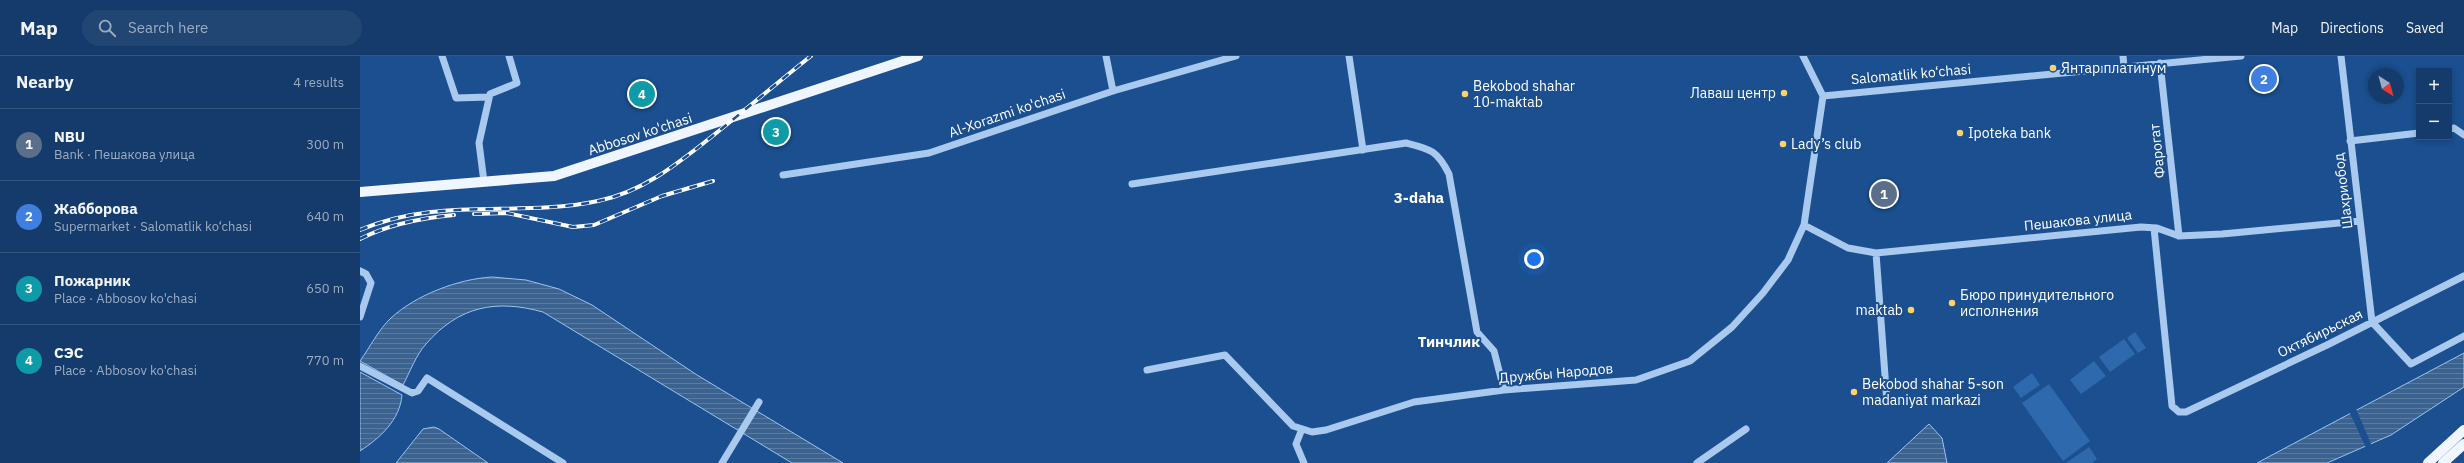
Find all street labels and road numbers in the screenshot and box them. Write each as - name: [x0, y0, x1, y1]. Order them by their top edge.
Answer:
- street label: Salomatlik ko‘chasi: [1850, 60, 1972, 88]
- street label: Al-Xorazmi ko'chasi: [946, 85, 1068, 141]
- street label: Abbosov ko'chasi: [586, 109, 694, 159]
- street label: Фарогат: [2145, 122, 2169, 179]
- street label: Шахриобод: [2329, 152, 2357, 230]
- street label: Пешакова улица: [2023, 205, 2133, 235]
- street label: Октябирьская: [2274, 305, 2366, 361]
- street label: Дружбы Народов: [1498, 359, 1614, 387]

